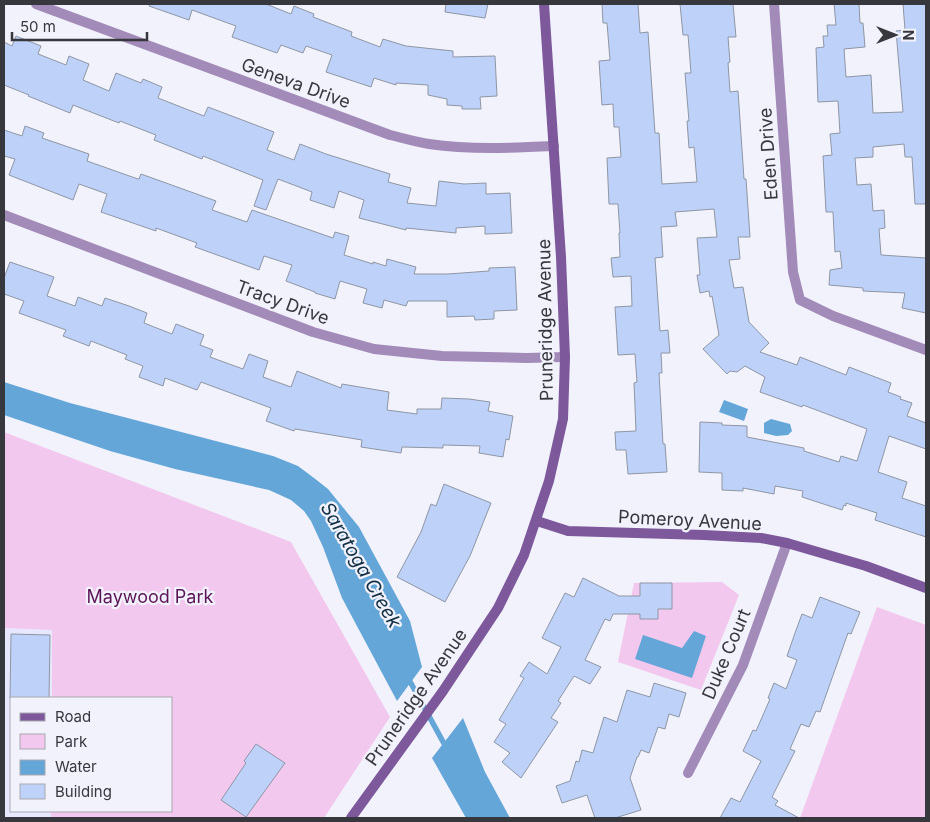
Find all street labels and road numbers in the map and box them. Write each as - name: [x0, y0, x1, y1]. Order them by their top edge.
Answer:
- street label: Geneva Drive: [239, 54, 353, 112]
- street label: Eden Drive: [754, 107, 782, 201]
- street label: Pruneridge Avenue: [533, 239, 557, 401]
- street label: Tracy Drive: [234, 275, 332, 329]
- street label: Pomeroy Avenue: [618, 506, 762, 534]
- street label: Duke Court: [698, 606, 755, 702]
- street label: Pruneridge Avenue: [361, 624, 471, 770]

